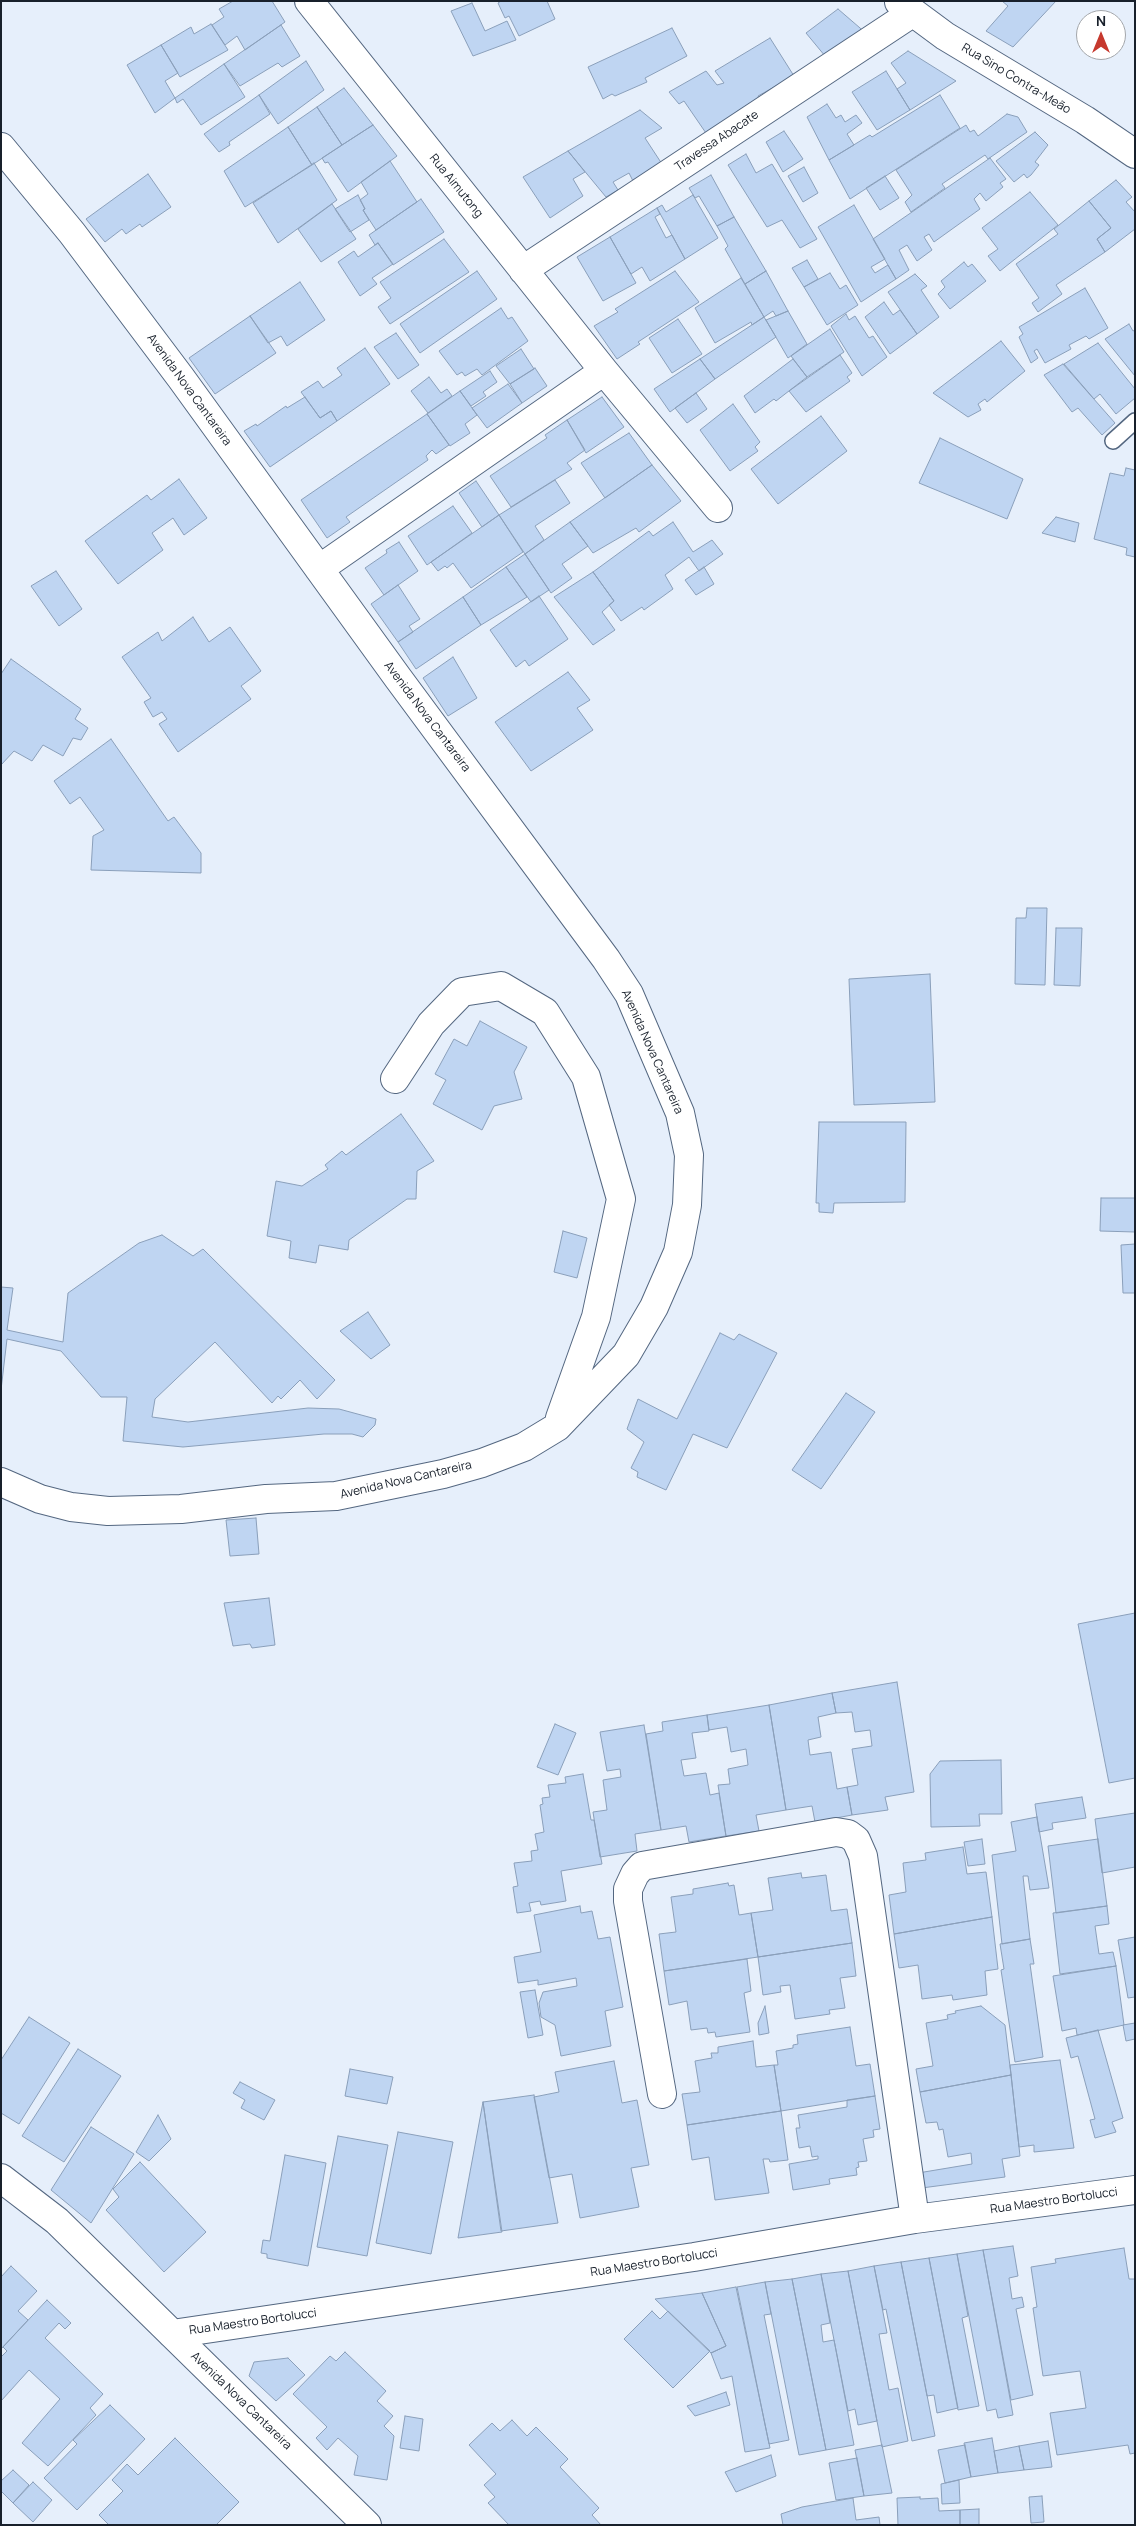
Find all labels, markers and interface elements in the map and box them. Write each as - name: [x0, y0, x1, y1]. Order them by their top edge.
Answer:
- north arrow: [1076, 10, 1126, 60]
- text: N: [1096, 11, 1106, 30]
- street label: Rua Sino Contra-Meão: [959, 41, 1073, 117]
- street label: Travessa Abacate: [672, 108, 762, 174]
- street label: Rua Aimutong: [426, 151, 486, 221]
- street label: Avenida Nova Cantareira: [144, 331, 234, 449]
- street label: Avenida Nova Cantareira: [381, 659, 473, 775]
- street label: Avenida Nova Cantareira: [618, 988, 686, 1116]
- street label: Avenida Nova Cantareira: [339, 1458, 473, 1502]
- street label: Rua Maestro Bortolucci: [989, 2185, 1119, 2217]
- street label: Rua Maestro Bortolucci: [589, 2246, 719, 2280]
- street label: Rua Maestro Bortolucci: [188, 2306, 318, 2338]
- street label: Avenida Nova Cantareira: [188, 2349, 294, 2453]

